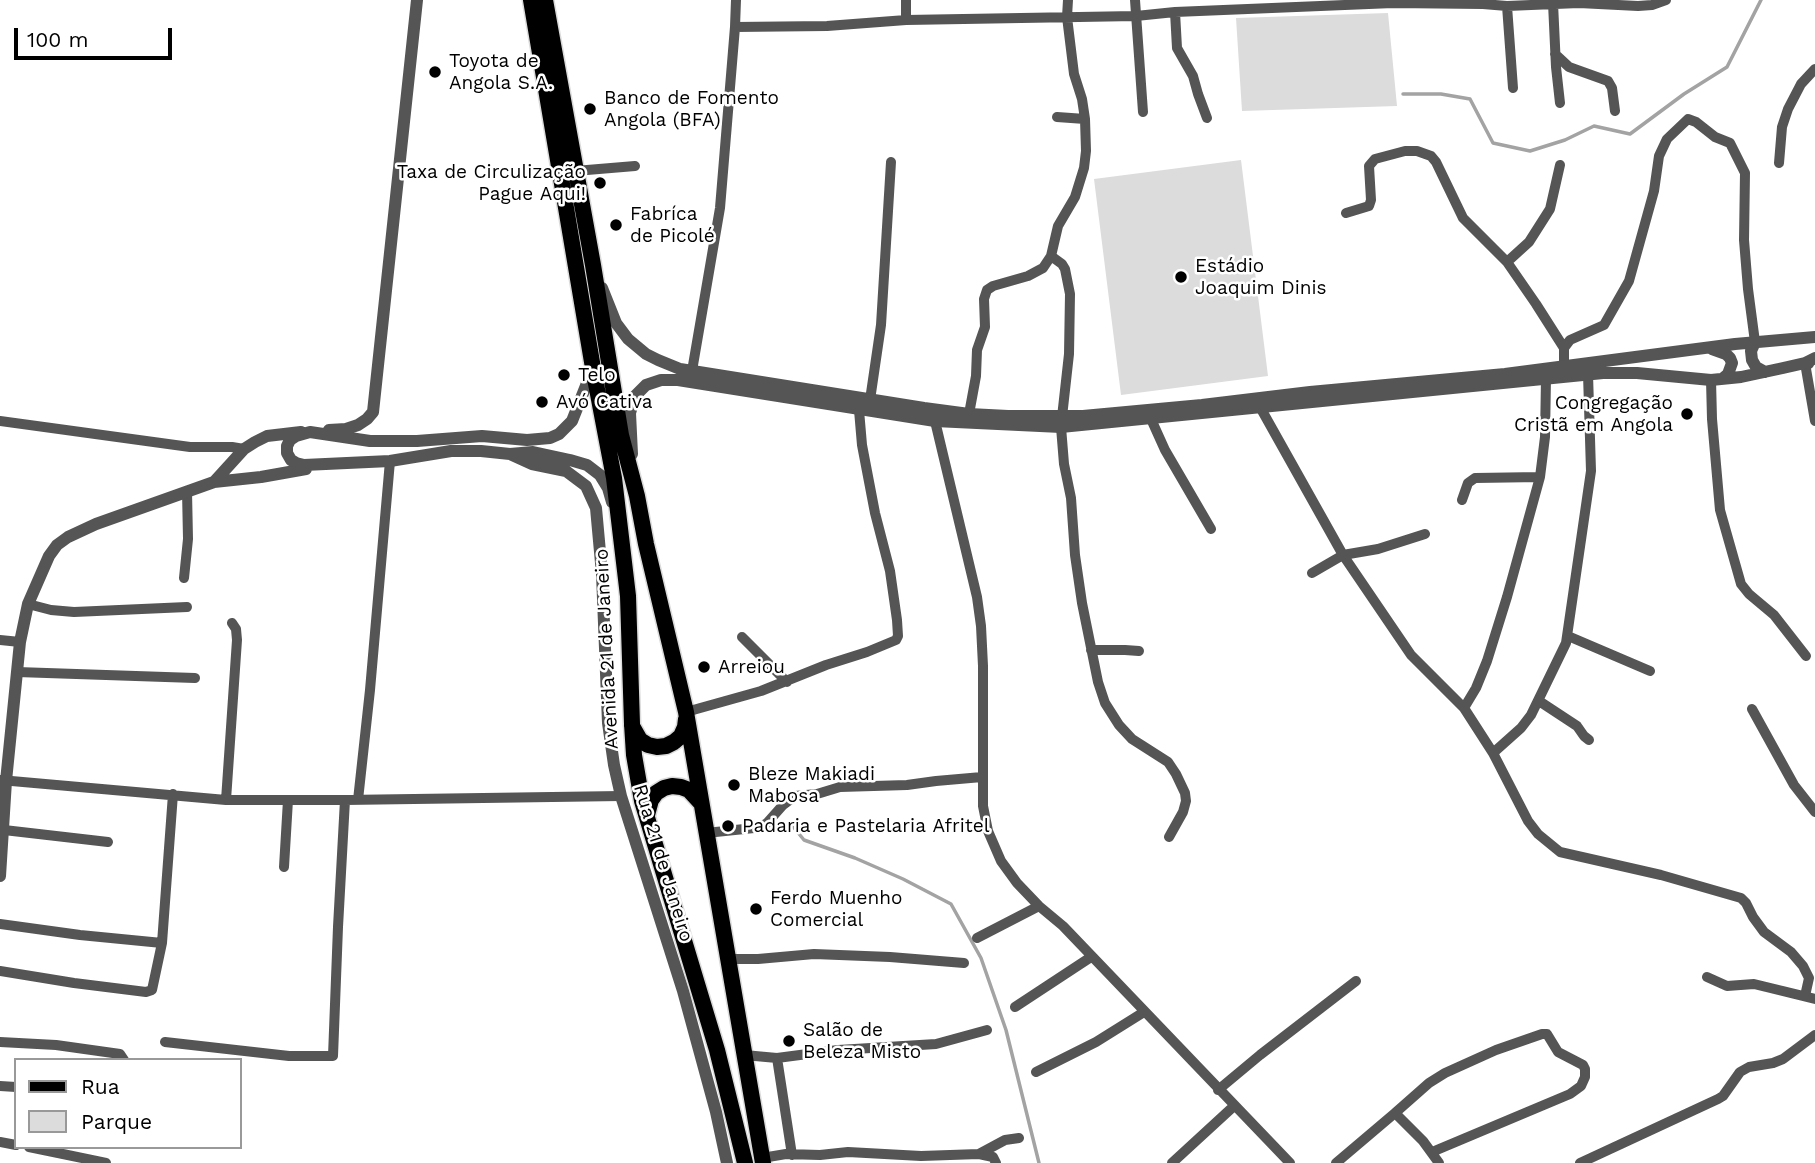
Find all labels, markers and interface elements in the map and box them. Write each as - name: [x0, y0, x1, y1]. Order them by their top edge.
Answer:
- scale bar: [18, 14, 175, 58]
- text: 100 m: [27, 27, 89, 52]
- place label: Toyota de Angola S.A.: [449, 50, 553, 94]
- marker: Toyota de Angola S.A.: [427, 64, 443, 80]
- place label: Banco de Fomento Angola (BFA): [604, 87, 779, 131]
- marker: Banco de Fomento Angola (BFA): [582, 101, 598, 117]
- place label: Taxa de Circulização Pague Aqui!: [397, 161, 586, 205]
- marker: Taxa de Circulização Pague Aqui!: [592, 175, 608, 191]
- place label: Fabríca de Picolé: [630, 203, 715, 247]
- marker: Fabríca de Picolé: [608, 217, 624, 233]
- place label: Estádio Joaquim Dinis: [1195, 255, 1327, 299]
- marker: Estádio Joaquim Dinis: [1173, 269, 1189, 285]
- place label: Telo: [578, 364, 616, 386]
- marker: Telo: [556, 367, 572, 383]
- place label: Avó Cativa: [556, 391, 652, 413]
- place label: Congregação Cristã em Angola: [1514, 392, 1673, 436]
- marker: Avó Cativa: [534, 394, 550, 410]
- marker: Congregação Cristã em Angola: [1679, 406, 1695, 422]
- street label: Avenida 21 de Janeiro: [590, 548, 624, 750]
- place label: Arreiou: [718, 656, 785, 678]
- marker: Arreiou: [696, 659, 712, 675]
- place label: Bleze Makiadi Mabosa: [748, 763, 875, 807]
- marker: Bleze Makiadi Mabosa: [726, 777, 742, 793]
- street label: Rua 21 de Janeiro: [628, 781, 698, 945]
- place label: Padaria e Pastelaria Afritel: [742, 815, 989, 837]
- marker: Padaria e Pastelaria Afritel: [720, 818, 736, 834]
- place label: Ferdo Muenho Comercial: [770, 887, 902, 931]
- marker: Ferdo Muenho Comercial: [748, 901, 764, 917]
- place label: Salão de Beleza Misto: [803, 1019, 921, 1063]
- marker: Salão de Beleza Misto: [781, 1033, 797, 1049]
- legend: [14, 1058, 242, 1149]
- text: Rua: [81, 1074, 120, 1099]
- text: Parque: [81, 1109, 152, 1134]

